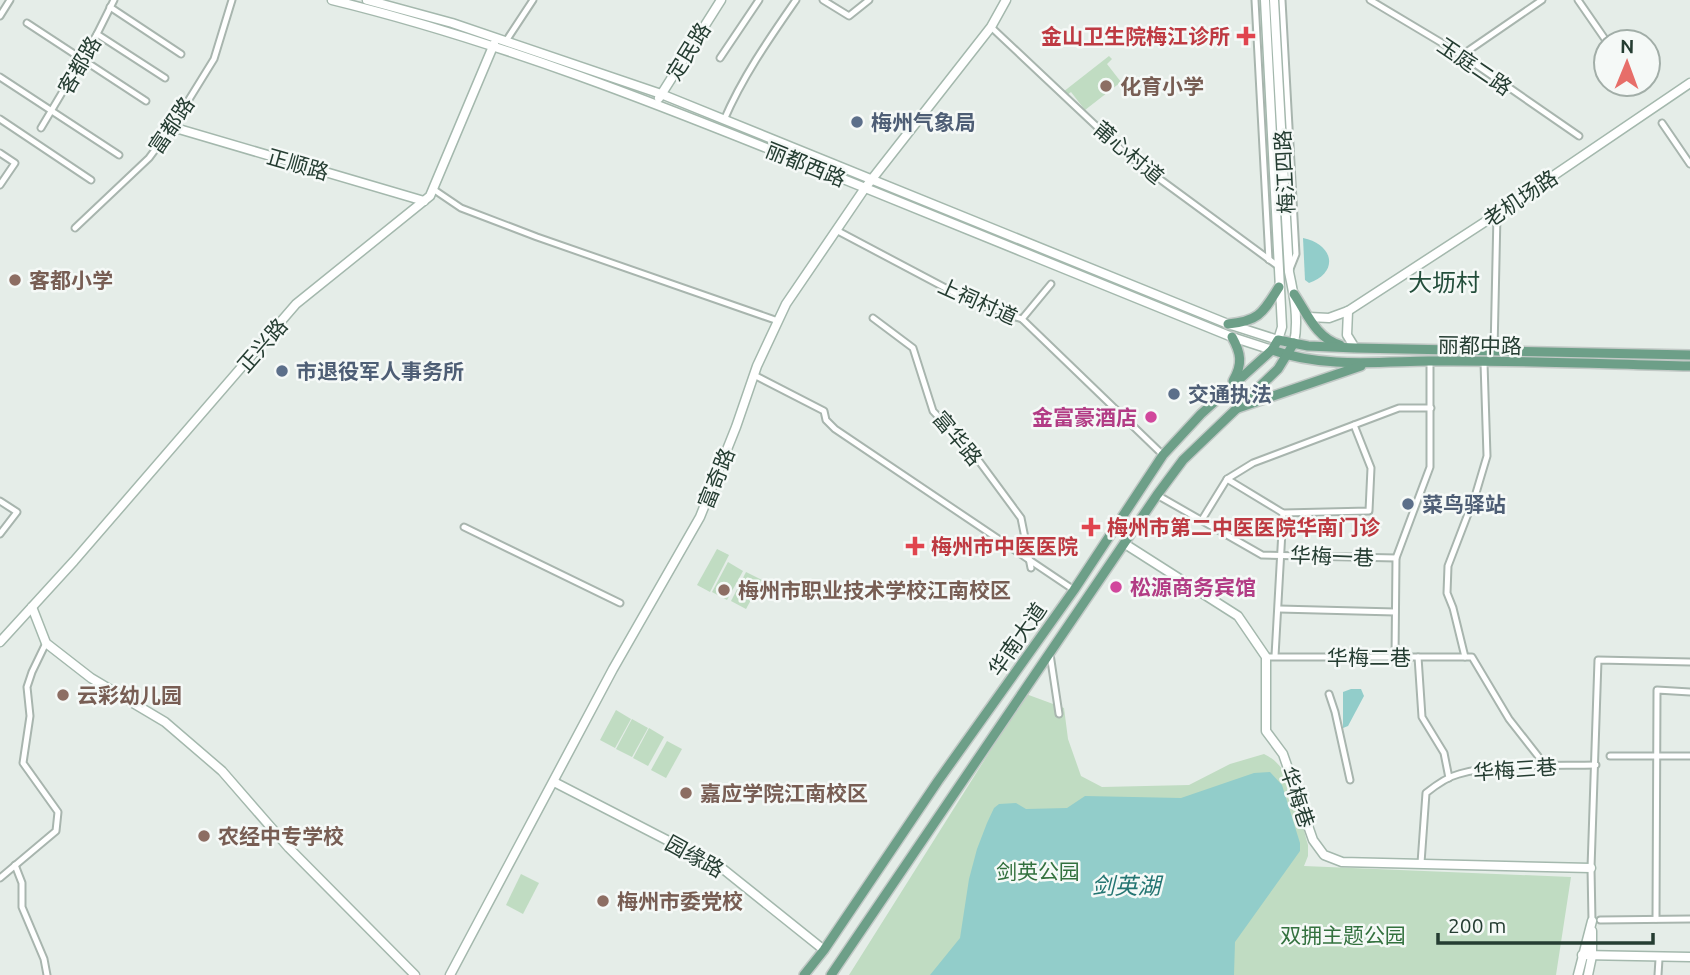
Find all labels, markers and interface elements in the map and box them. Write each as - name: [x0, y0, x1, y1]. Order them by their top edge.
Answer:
- street label: 定民路: [661, 18, 715, 84]
- place label: 金山卫生院梅江诊所: [1041, 24, 1230, 48]
- marker: 金山卫生院梅江诊所: [1236, 26, 1256, 46]
- north arrow: [1592, 28, 1662, 98]
- street label: 客都路: [53, 32, 105, 98]
- street label: 玉庭二路: [1433, 33, 1517, 99]
- text: N: [1620, 35, 1635, 57]
- place label: 化育小学: [1120, 74, 1204, 98]
- marker: 化育小学: [1098, 78, 1114, 94]
- street label: 富都路: [143, 92, 199, 158]
- place label: 梅州气象局: [871, 110, 976, 134]
- marker: 梅州气象局: [849, 114, 865, 130]
- street label: 莆心村道: [1089, 116, 1169, 188]
- street label: 梅江四路: [1270, 129, 1298, 215]
- street label: 丽都西路: [763, 137, 849, 191]
- street label: 正顺路: [264, 144, 332, 184]
- street label: 老机场路: [1478, 165, 1562, 231]
- place label: 客都小学: [29, 268, 113, 292]
- district label: 大坜村: [1408, 269, 1480, 296]
- marker: 客都小学: [7, 272, 23, 288]
- street label: 上祠村道: [935, 273, 1021, 329]
- street label: 正兴路: [232, 313, 292, 377]
- street label: 丽都中路: [1438, 332, 1522, 358]
- place label: 市退役军人事务所: [296, 359, 464, 383]
- marker: 市退役军人事务所: [274, 363, 290, 379]
- place label: 交通执法: [1188, 382, 1272, 406]
- marker: 交通执法: [1166, 386, 1182, 402]
- place label: 金富豪酒店: [1032, 405, 1137, 429]
- street label: 富华路: [929, 406, 987, 470]
- marker: 金富豪酒店: [1143, 409, 1159, 425]
- street label: 富奇路: [693, 444, 739, 512]
- place label: 菜鸟驿站: [1422, 492, 1506, 516]
- marker: 菜鸟驿站: [1400, 496, 1416, 512]
- place label: 梅州市第二中医医院华南门诊: [1107, 515, 1381, 539]
- marker: 梅州市第二中医医院华南门诊: [1081, 517, 1101, 537]
- place label: 梅州市中医医院: [931, 534, 1078, 558]
- marker: 梅州市中医医院: [905, 536, 925, 556]
- street label: 华梅一巷: [1290, 543, 1374, 569]
- place label: 松源商务宾馆: [1130, 575, 1256, 599]
- place label: 梅州市职业技术学校江南校区: [738, 578, 1011, 602]
- marker: 松源商务宾馆: [1108, 579, 1124, 595]
- marker: 梅州市职业技术学校江南校区: [716, 582, 732, 598]
- street label: 华南大道: [983, 598, 1051, 680]
- street label: 华梅二巷: [1327, 645, 1411, 669]
- place label: 云彩幼儿园: [77, 683, 182, 707]
- marker: 云彩幼儿园: [55, 687, 71, 703]
- street label: 华梅三巷: [1472, 754, 1558, 784]
- street label: 华梅巷: [1276, 763, 1320, 831]
- place label: 嘉应学院江南校区: [700, 781, 868, 805]
- marker: 嘉应学院江南校区: [678, 785, 694, 801]
- place label: 农经中专学校: [218, 824, 344, 848]
- marker: 农经中专学校: [196, 828, 212, 844]
- street label: 园缘路: [662, 830, 728, 882]
- park label: 剑英公园: [996, 859, 1080, 883]
- water label: 剑英湖: [1092, 873, 1164, 898]
- place label: 梅州市委党校: [617, 889, 743, 913]
- marker: 梅州市委党校: [595, 893, 611, 909]
- scale bar: [1438, 902, 1653, 946]
- text: 200 m: [1448, 913, 1506, 937]
- park label: 双拥主题公园: [1280, 923, 1406, 947]

